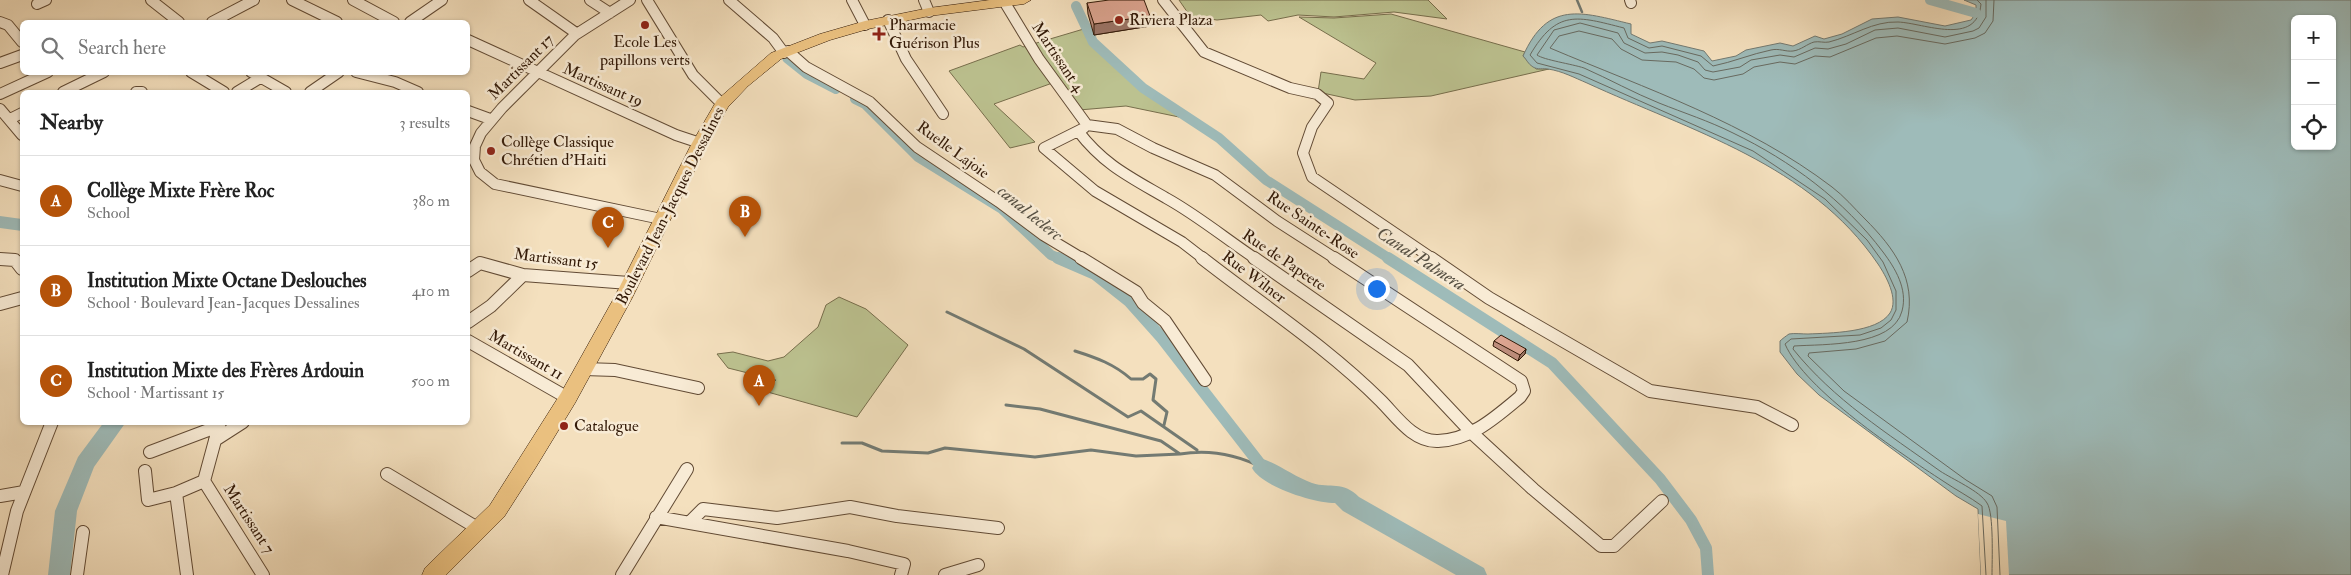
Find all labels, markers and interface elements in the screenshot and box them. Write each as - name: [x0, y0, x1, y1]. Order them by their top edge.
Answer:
- place label: Riviera Plaza: [1129, 10, 1213, 30]
- marker: Riviera Plaza: [1113, 14, 1125, 26]
- place label: Pharmacie Guérison Plus: [889, 15, 980, 53]
- map controls: [2291, 15, 2336, 150]
- button: +: [2291, 15, 2336, 60]
- street label: Martissant 4: [1027, 18, 1089, 97]
- marker: Ecole Les papillons verts: [639, 19, 651, 31]
- search box: [20, 20, 470, 75]
- marker: Pharmacie Guérison Plus: [873, 28, 885, 40]
- street label: Martissant 17: [484, 30, 558, 104]
- place label: Ecole Les papillons verts: [599, 32, 690, 71]
- icon: search: [38, 34, 66, 62]
- text: Search here: [78, 36, 166, 60]
- street label: Martissant 19: [560, 58, 646, 112]
- button: −: [2291, 60, 2336, 105]
- street label: Boulevard Jean-Jacques Dessalines: [611, 104, 730, 309]
- button: locate: [2291, 105, 2336, 150]
- text: Nearby: [40, 109, 103, 136]
- text: 3 results: [399, 113, 450, 133]
- street label: Ruelle Lajoie: [913, 117, 993, 183]
- place label: Collège Classique Chrétien d'Haiti: [501, 132, 614, 170]
- marker: Collège Classique Chrétien d'Haiti: [485, 145, 497, 157]
- text: Collège Mixte Frère Roc: [87, 179, 274, 203]
- water label: canal leclerc: [993, 180, 1067, 246]
- street label: Rue Sainte-Rose: [1263, 187, 1363, 263]
- text: A: [51, 191, 61, 211]
- text: 380 m: [412, 191, 450, 211]
- pin: B: [729, 196, 761, 237]
- text: School: [87, 203, 130, 223]
- pin: C: [592, 207, 624, 248]
- water label: Canal Palmera: [1372, 222, 1470, 296]
- street label: Rue de Papeete: [1238, 225, 1330, 296]
- street label: Martissant 15: [513, 244, 599, 274]
- street label: Rue Wilner: [1218, 246, 1290, 308]
- text: Institution Mixte Octane Deslouches: [87, 269, 367, 293]
- your location: [1364, 276, 1390, 302]
- text: B: [51, 281, 61, 301]
- text: 410 m: [412, 281, 450, 301]
- text: School · Boulevard Jean-Jacques Dessalines: [87, 293, 360, 313]
- street label: Martissant 11: [485, 326, 567, 384]
- text: Institution Mixte des Frères Ardouin: [87, 359, 364, 383]
- pin: A: [743, 365, 775, 406]
- text: C: [50, 371, 62, 391]
- text: 500 m: [411, 371, 450, 391]
- text: School · Martissant 15: [87, 383, 224, 403]
- place label: Catalogue: [574, 416, 639, 436]
- marker: Catalogue: [558, 420, 570, 432]
- street label: Martissant 7: [219, 480, 279, 558]

